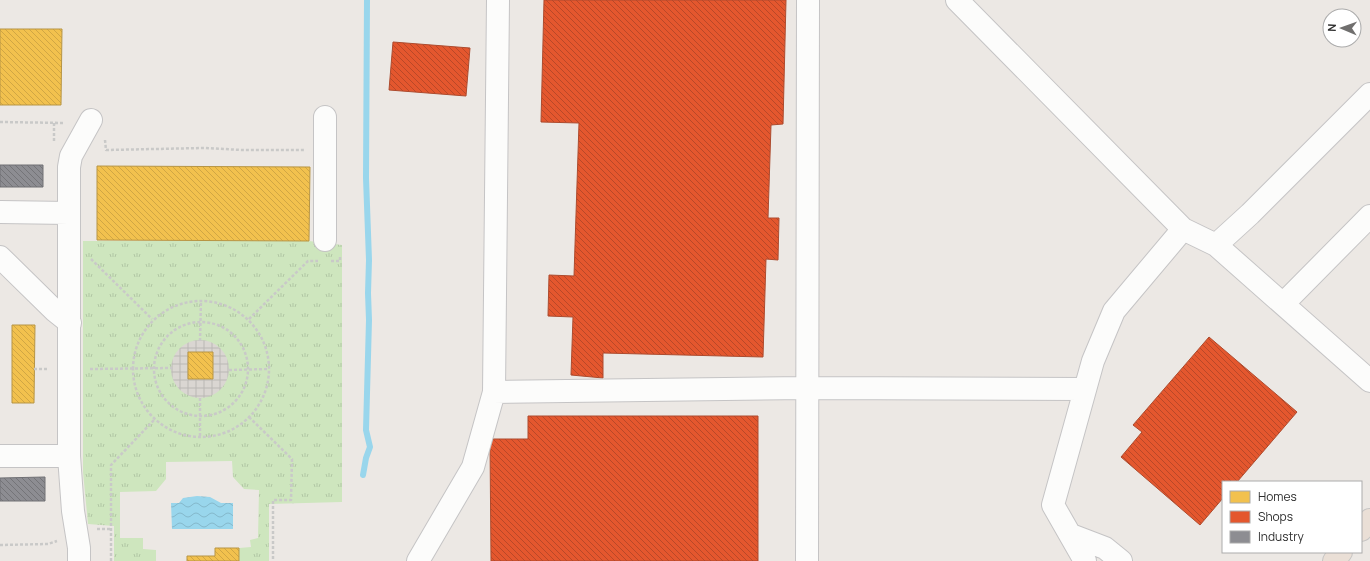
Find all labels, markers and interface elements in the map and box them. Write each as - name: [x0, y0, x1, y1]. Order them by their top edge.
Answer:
- north arrow: [1322, 8, 1362, 48]
- text: N: [1324, 23, 1339, 32]
- legend: [1222, 481, 1362, 553]
- text: Homes: [1258, 488, 1297, 505]
- text: Shops: [1258, 508, 1293, 525]
- text: Industry: [1258, 528, 1304, 545]

